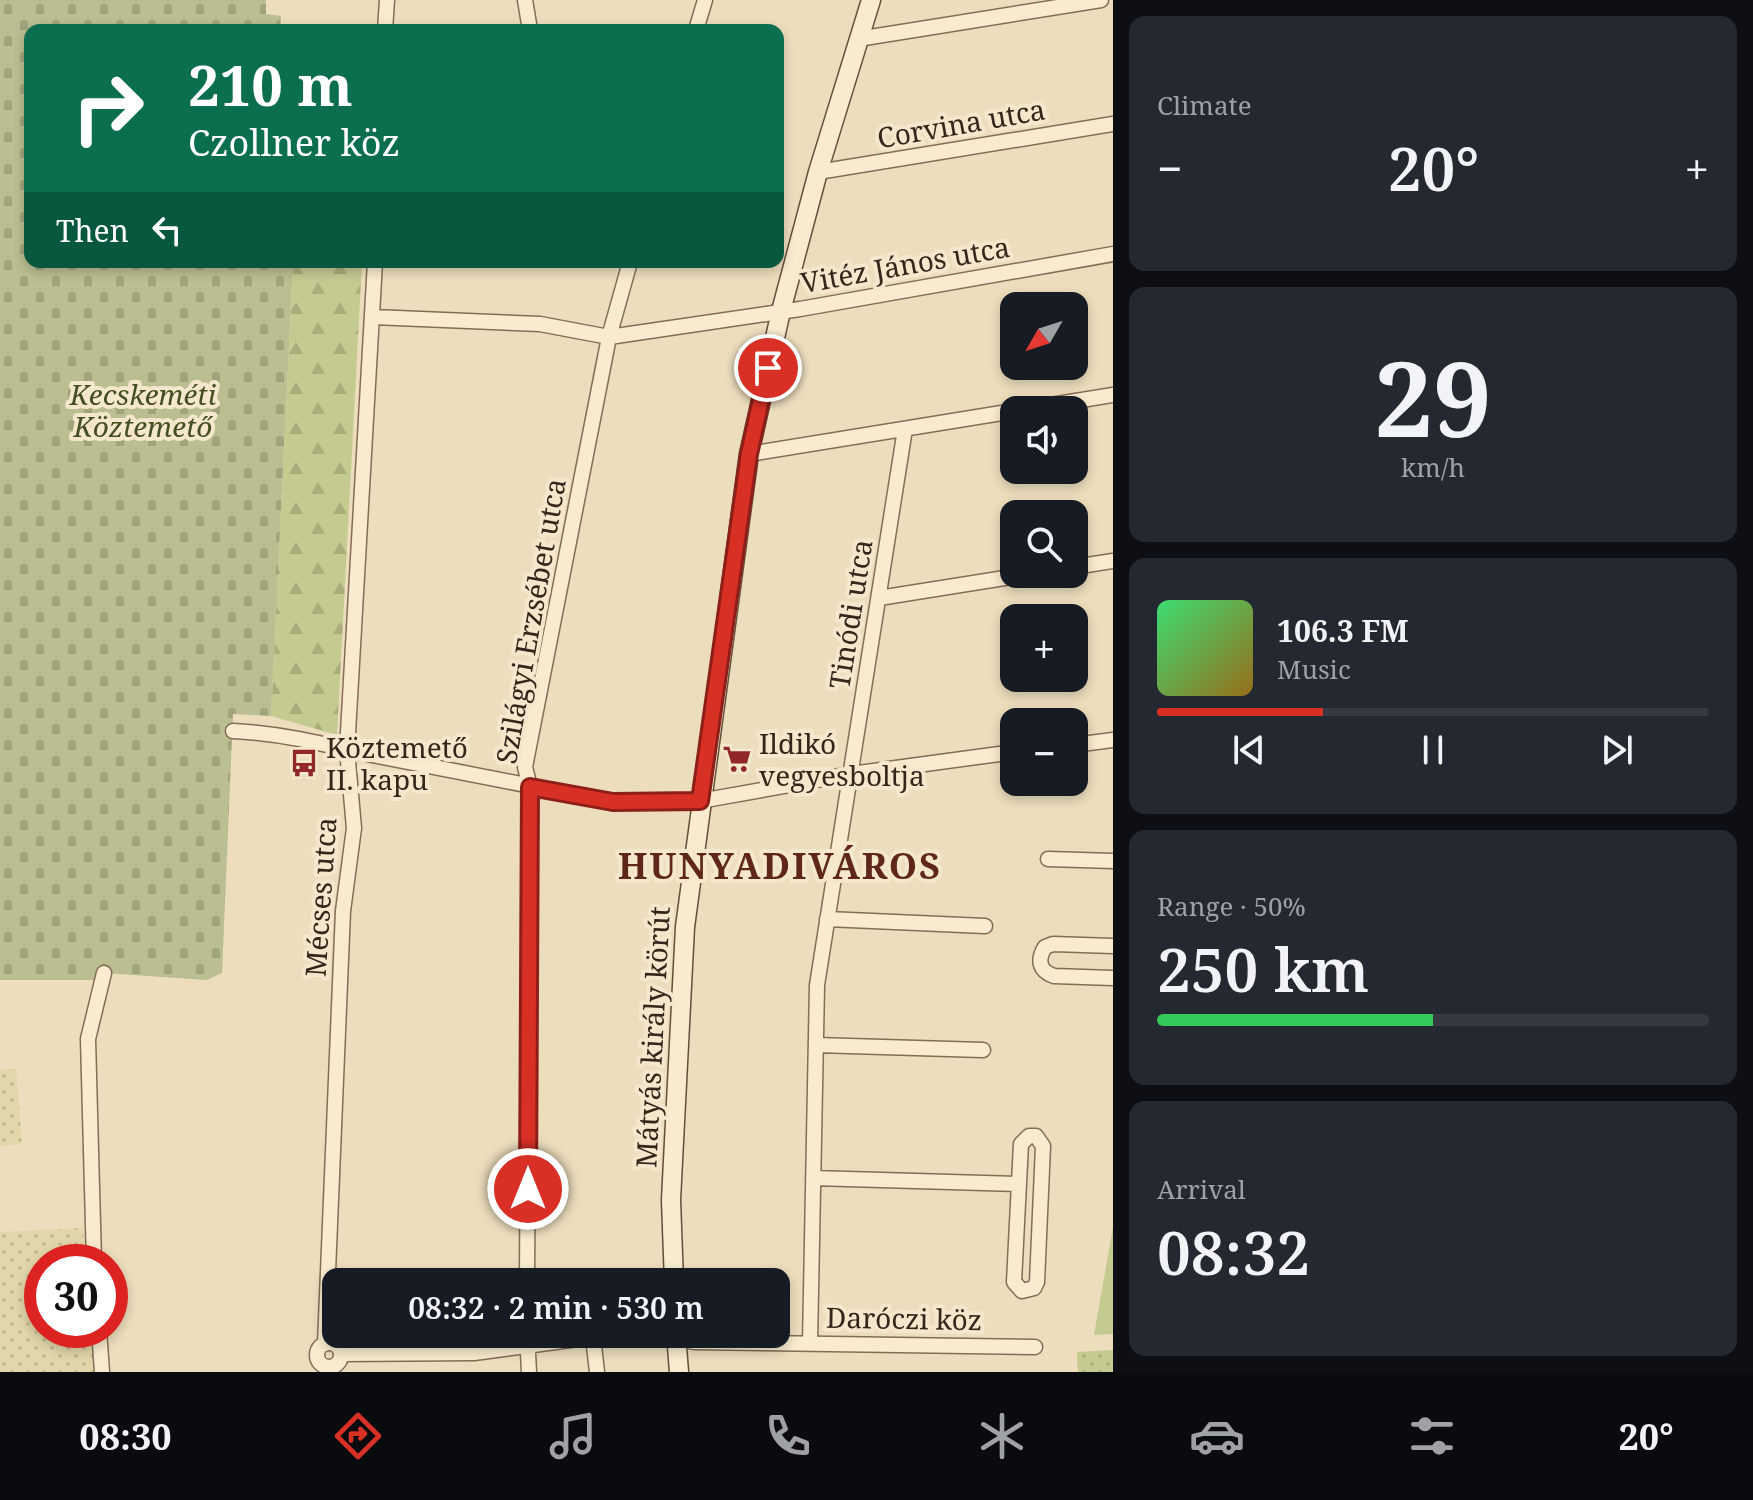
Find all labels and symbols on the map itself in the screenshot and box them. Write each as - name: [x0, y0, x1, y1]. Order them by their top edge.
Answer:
- street label: Corvina utca: [874, 90, 1048, 156]
- street label: Vitéz János utca: [798, 227, 1012, 301]
- north arrow: [1000, 292, 1088, 380]
- pin: [734, 334, 802, 402]
- park label: Kecskeméti Köztemető: [69, 375, 217, 445]
- street label: Szilágyi Erzsébet utca: [486, 475, 574, 767]
- street label: Tinódi utca: [819, 536, 881, 692]
- place label: Ildikó vegyesboltja: [759, 724, 925, 794]
- place label: Köztemető II. kapu: [326, 728, 468, 798]
- supermarket icon: Ildikó vegyesboltja: [722, 744, 752, 774]
- bus stop icon: Köztemető II. kapu: [289, 748, 319, 778]
- street label: Mécses utca: [295, 816, 345, 978]
- district label: HUNYADIVÁROS: [618, 841, 942, 890]
- street label: Mátyás király körút: [626, 905, 678, 1169]
- position arrow: [486, 1147, 570, 1231]
- speed limit sign: 30: [24, 1244, 128, 1348]
- street label: Daróczi köz: [826, 1298, 982, 1338]

